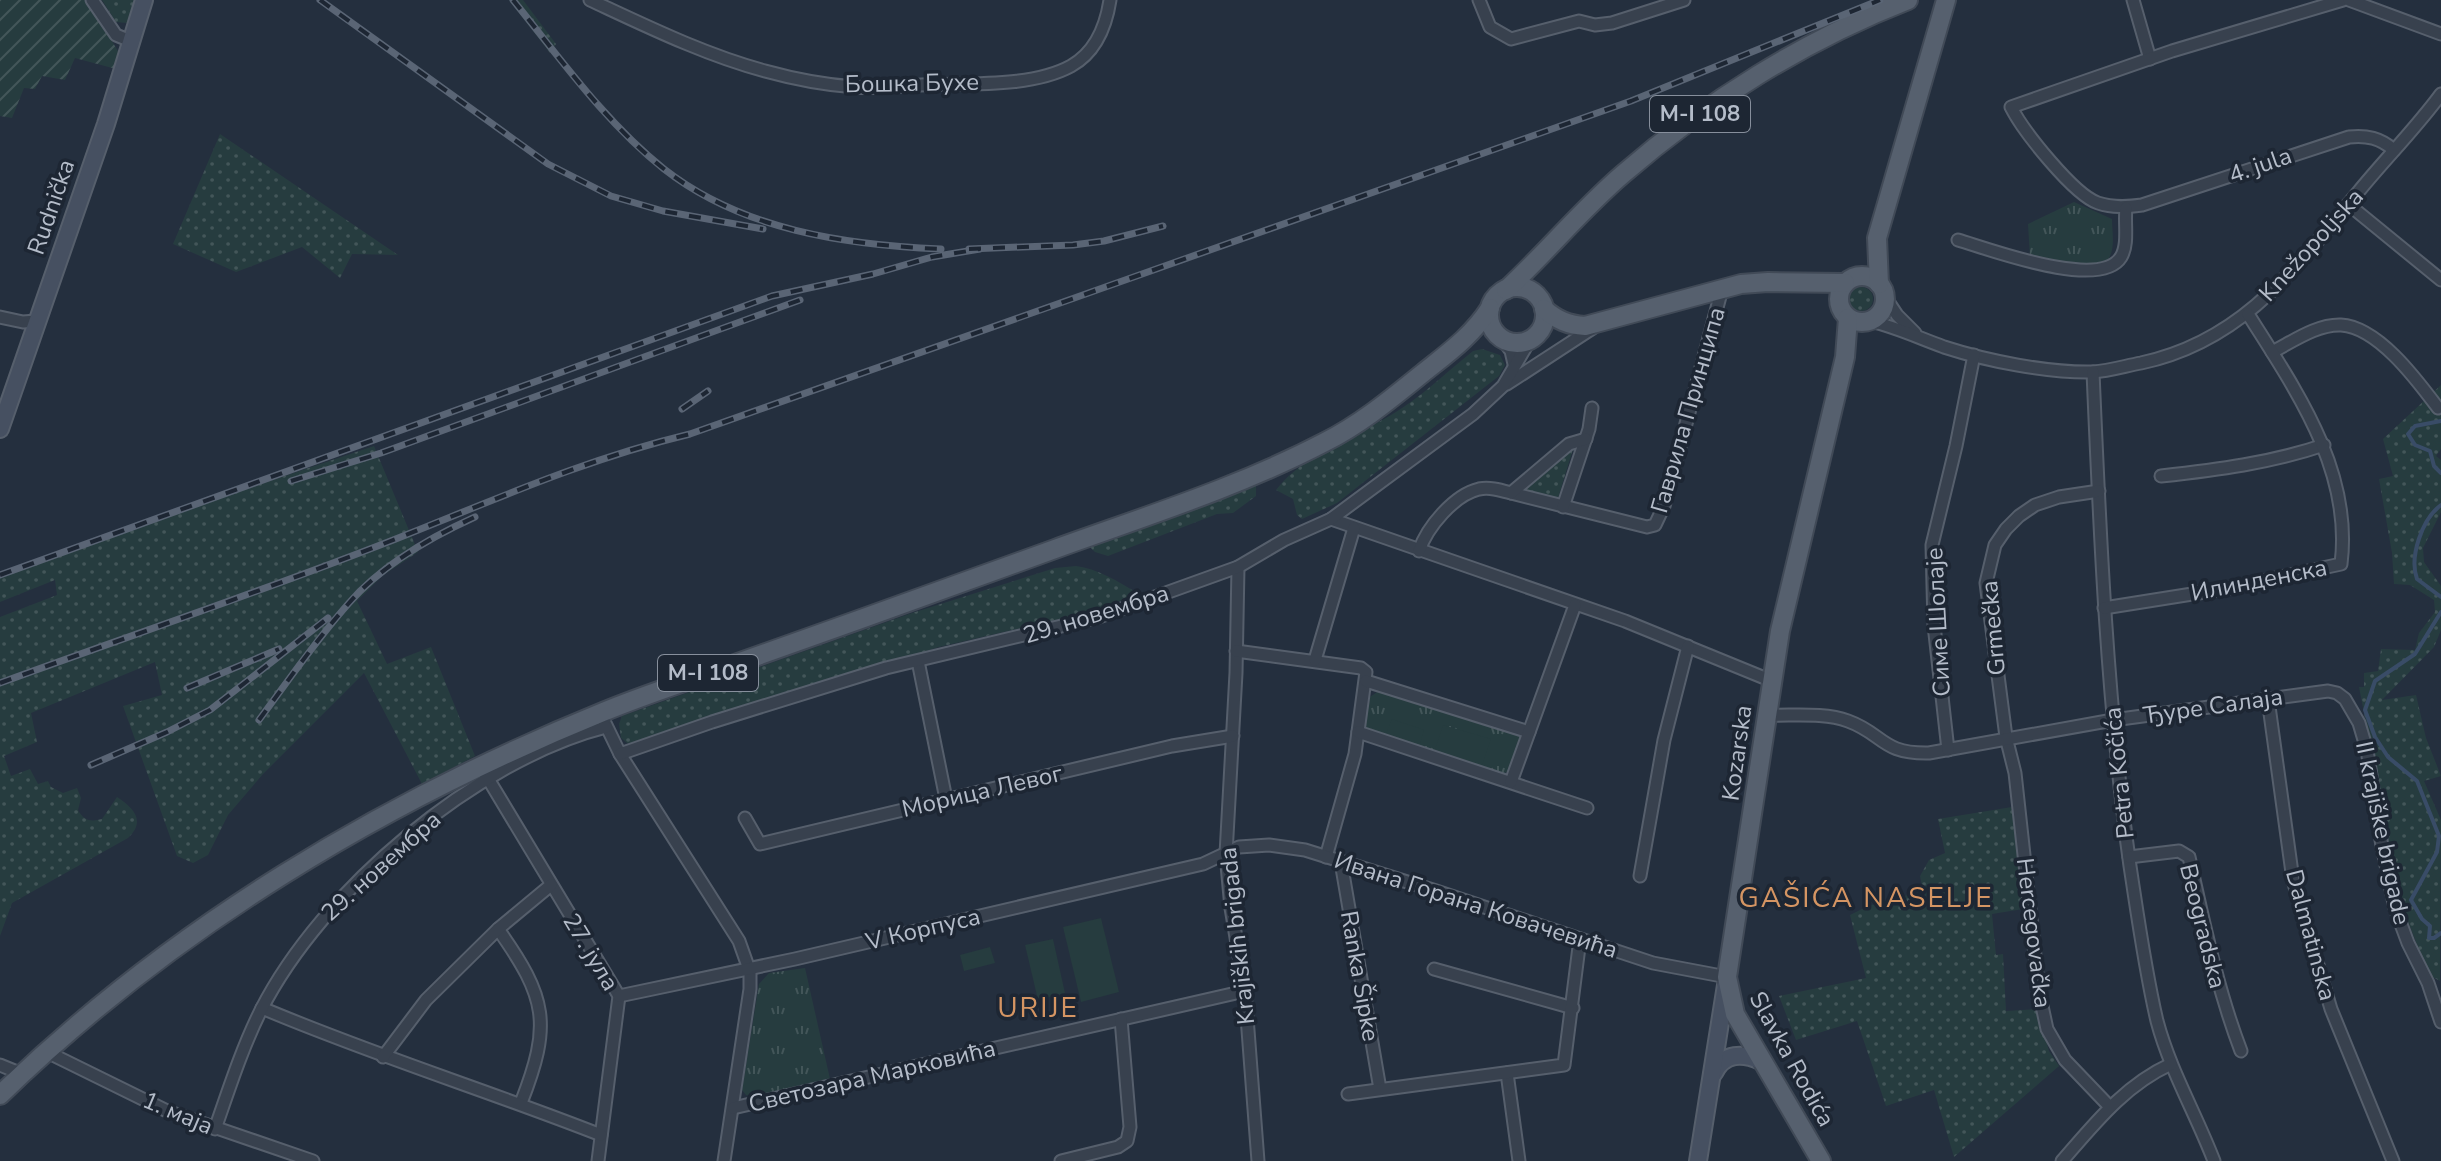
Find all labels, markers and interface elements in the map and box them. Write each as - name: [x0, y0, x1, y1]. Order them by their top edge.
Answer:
- street label: Бошка Бухе: [845, 66, 979, 100]
- road number: M-I 108: [1650, 96, 1750, 132]
- street label: 4. jula: [2224, 139, 2296, 191]
- street label: Rudnička: [20, 155, 82, 259]
- street label: Knežopoljska: [2252, 182, 2370, 308]
- street label: Гаврила Принципа: [1643, 303, 1733, 517]
- street label: Симе Шолаје: [1918, 547, 1958, 697]
- street label: Илинденска: [2188, 551, 2330, 609]
- street label: 29. новембра: [1019, 577, 1173, 651]
- street label: Grmečka: [1973, 579, 2013, 677]
- road number: M-I 108: [658, 655, 758, 691]
- street label: Ђуре Салаја: [2141, 680, 2285, 732]
- street label: Kozarska: [1714, 703, 1760, 803]
- street label: Petra Kočića: [2096, 706, 2142, 840]
- street label: II krajiške brigade: [2348, 738, 2418, 928]
- street label: Морица Левог: [899, 757, 1066, 825]
- street label: 29. новембра: [314, 804, 448, 928]
- street label: Ивана Горана Ковачевића: [1330, 844, 1622, 966]
- street label: Krajiških brigada: [1212, 846, 1262, 1026]
- street label: Hercegovačka: [2009, 856, 2059, 1010]
- street label: Beogradska: [2172, 860, 2234, 992]
- street label: Dalmatinska: [2278, 866, 2344, 1004]
- district label: GAŠIĆA NASELJE: [1738, 879, 1994, 917]
- street label: V Корпуса: [862, 900, 983, 958]
- street label: 27. јула: [555, 907, 627, 997]
- street label: Ranka Šipke: [1333, 908, 1387, 1044]
- street label: Slavka Rodića: [1742, 986, 1842, 1132]
- district label: URIJE: [997, 989, 1079, 1027]
- street label: Светозара Марковића: [745, 1032, 999, 1120]
- street label: 1. маја: [138, 1084, 218, 1142]

